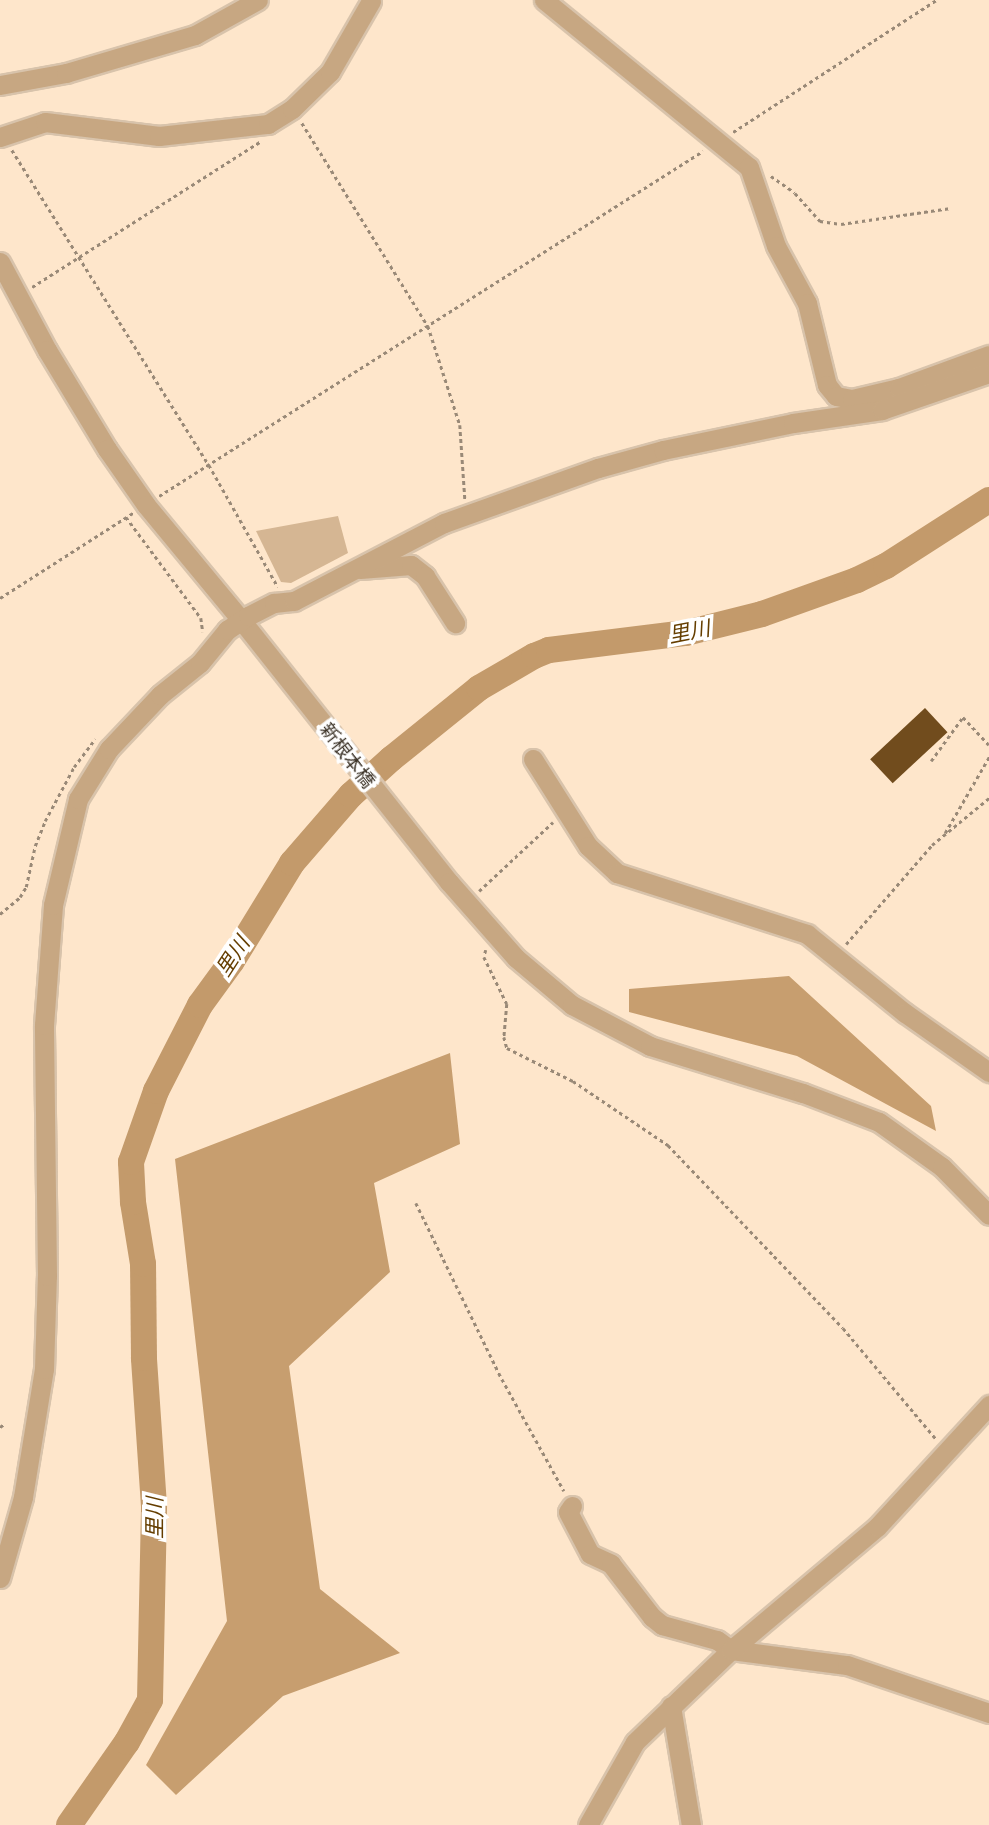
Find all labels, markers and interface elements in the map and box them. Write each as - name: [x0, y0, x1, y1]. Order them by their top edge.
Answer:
- water label: 里川: [666, 615, 712, 647]
- street label: 新根本橋: [316, 718, 380, 792]
- water label: 里川: [210, 932, 254, 980]
- water label: 里川: [141, 1497, 167, 1539]

